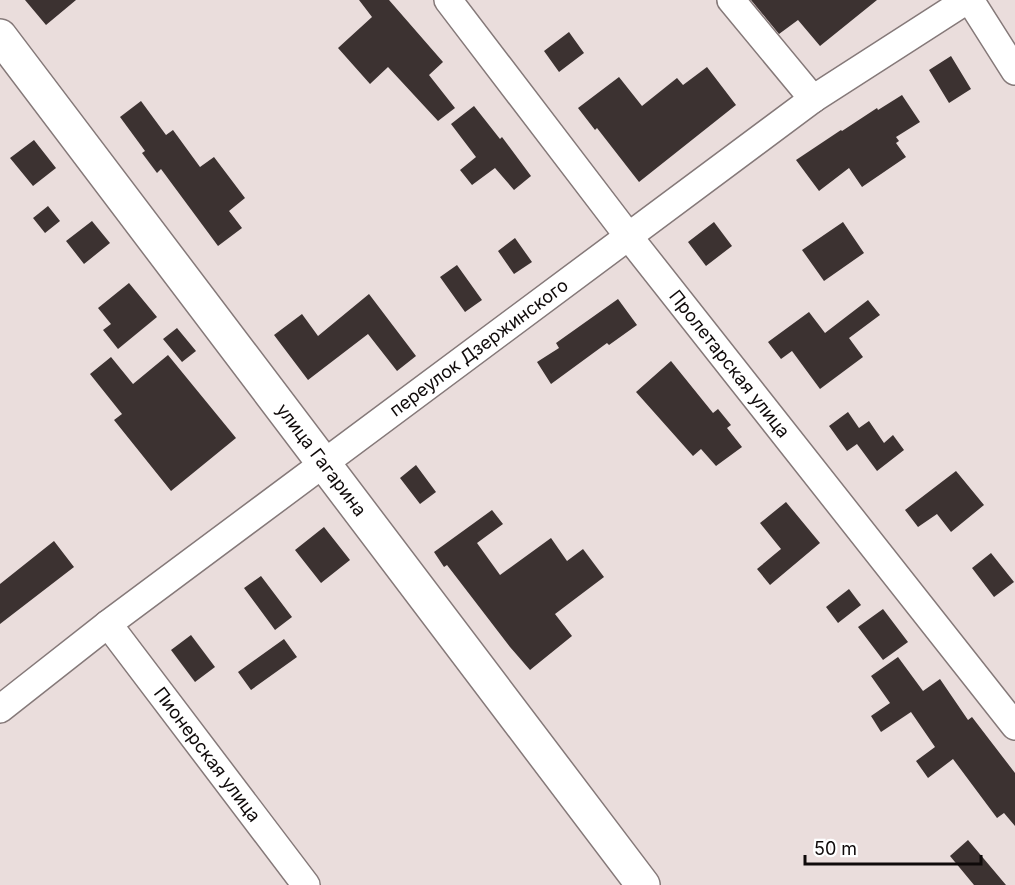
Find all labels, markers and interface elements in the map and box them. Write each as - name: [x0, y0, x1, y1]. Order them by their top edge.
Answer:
- street label: переулок Дзержинского: [385, 274, 572, 421]
- street label: Пролетарская улица: [665, 286, 794, 442]
- street label: улица Гагарина: [272, 399, 371, 520]
- street label: Пионерская улица: [150, 683, 265, 826]
- scale bar: [805, 828, 980, 866]
- text: 50 m: [814, 838, 857, 859]

